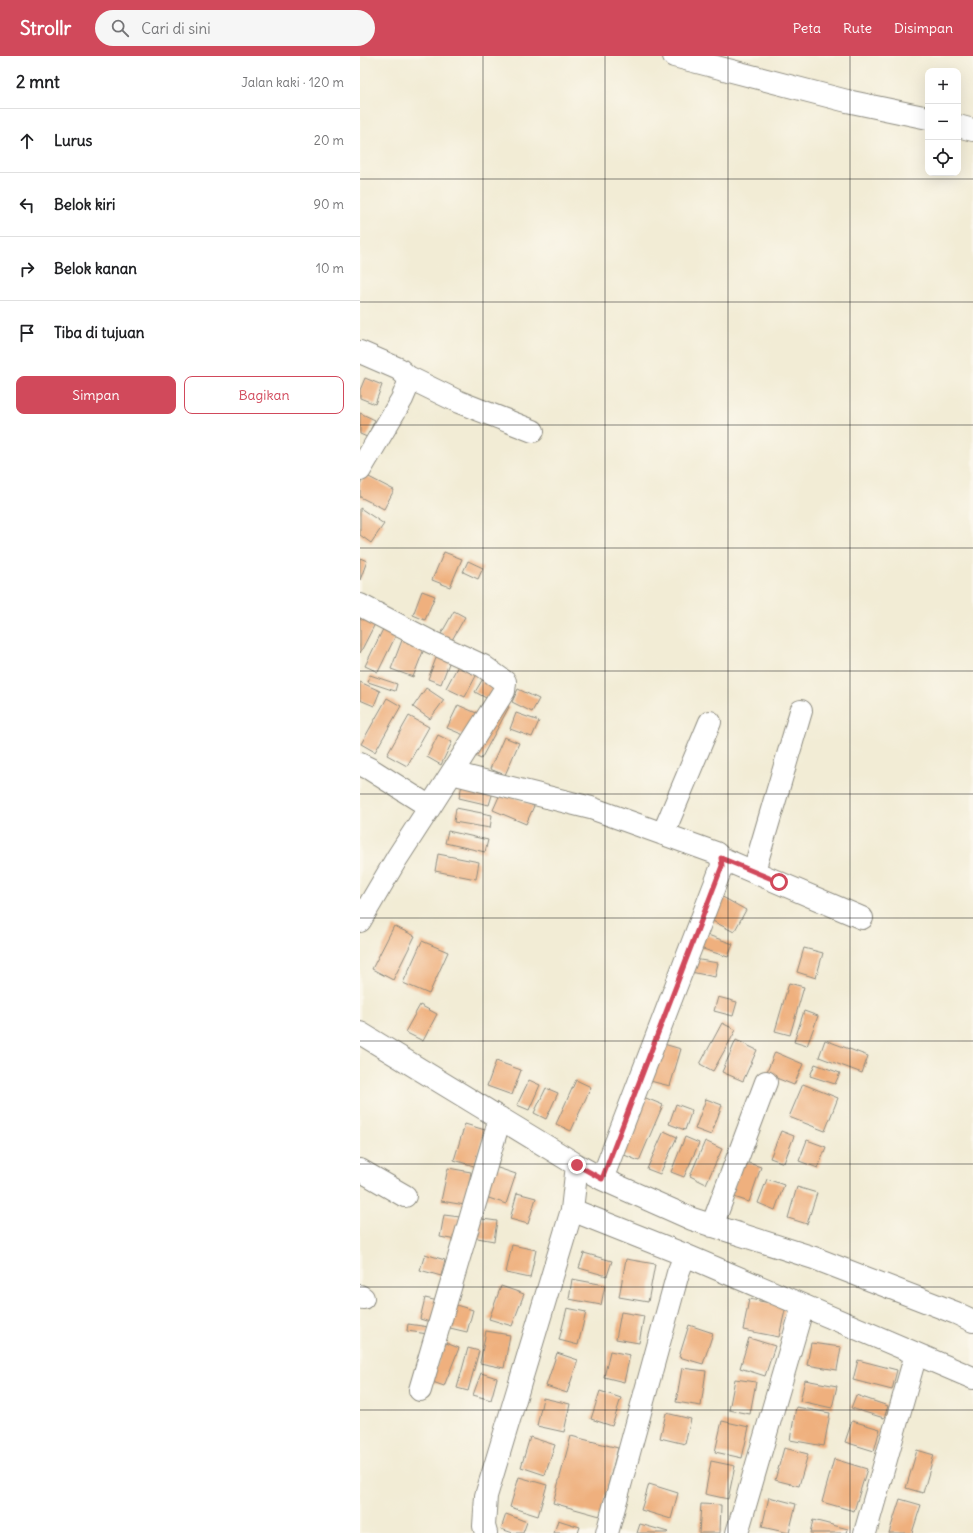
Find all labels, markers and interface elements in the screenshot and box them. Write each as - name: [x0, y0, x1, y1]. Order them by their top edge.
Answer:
- search box: [95, 10, 375, 46]
- text: Strollr: [20, 16, 71, 40]
- icon: search: [109, 17, 131, 39]
- text: Cari di sini: [141, 19, 211, 38]
- text: Peta: [793, 19, 821, 37]
- text: Rute: [843, 19, 872, 37]
- text: Disimpan: [894, 19, 953, 37]
- map controls: [925, 68, 961, 176]
- button: +: [925, 68, 961, 104]
- text: 2 mnt: [16, 71, 60, 93]
- text: Jalan kaki · 120 m: [241, 74, 344, 91]
- button: −: [925, 104, 961, 140]
- icon: ahead: [16, 130, 38, 152]
- text: Lurus: [54, 131, 92, 150]
- text: 20 m: [314, 132, 344, 149]
- button: locate: [925, 140, 961, 176]
- icon: left: [16, 194, 38, 216]
- text: Belok kiri: [54, 195, 115, 214]
- text: 90 m: [313, 196, 344, 213]
- icon: right: [16, 258, 38, 280]
- text: Belok kanan: [54, 259, 137, 278]
- text: 10 m: [316, 260, 344, 277]
- icon: arrive: [16, 322, 38, 344]
- text: Tiba di tujuan: [54, 323, 144, 342]
- button: Simpan: [16, 376, 176, 414]
- button: Bagikan: [184, 376, 344, 414]
- route start: [770, 873, 788, 891]
- route end: [568, 1156, 586, 1174]

